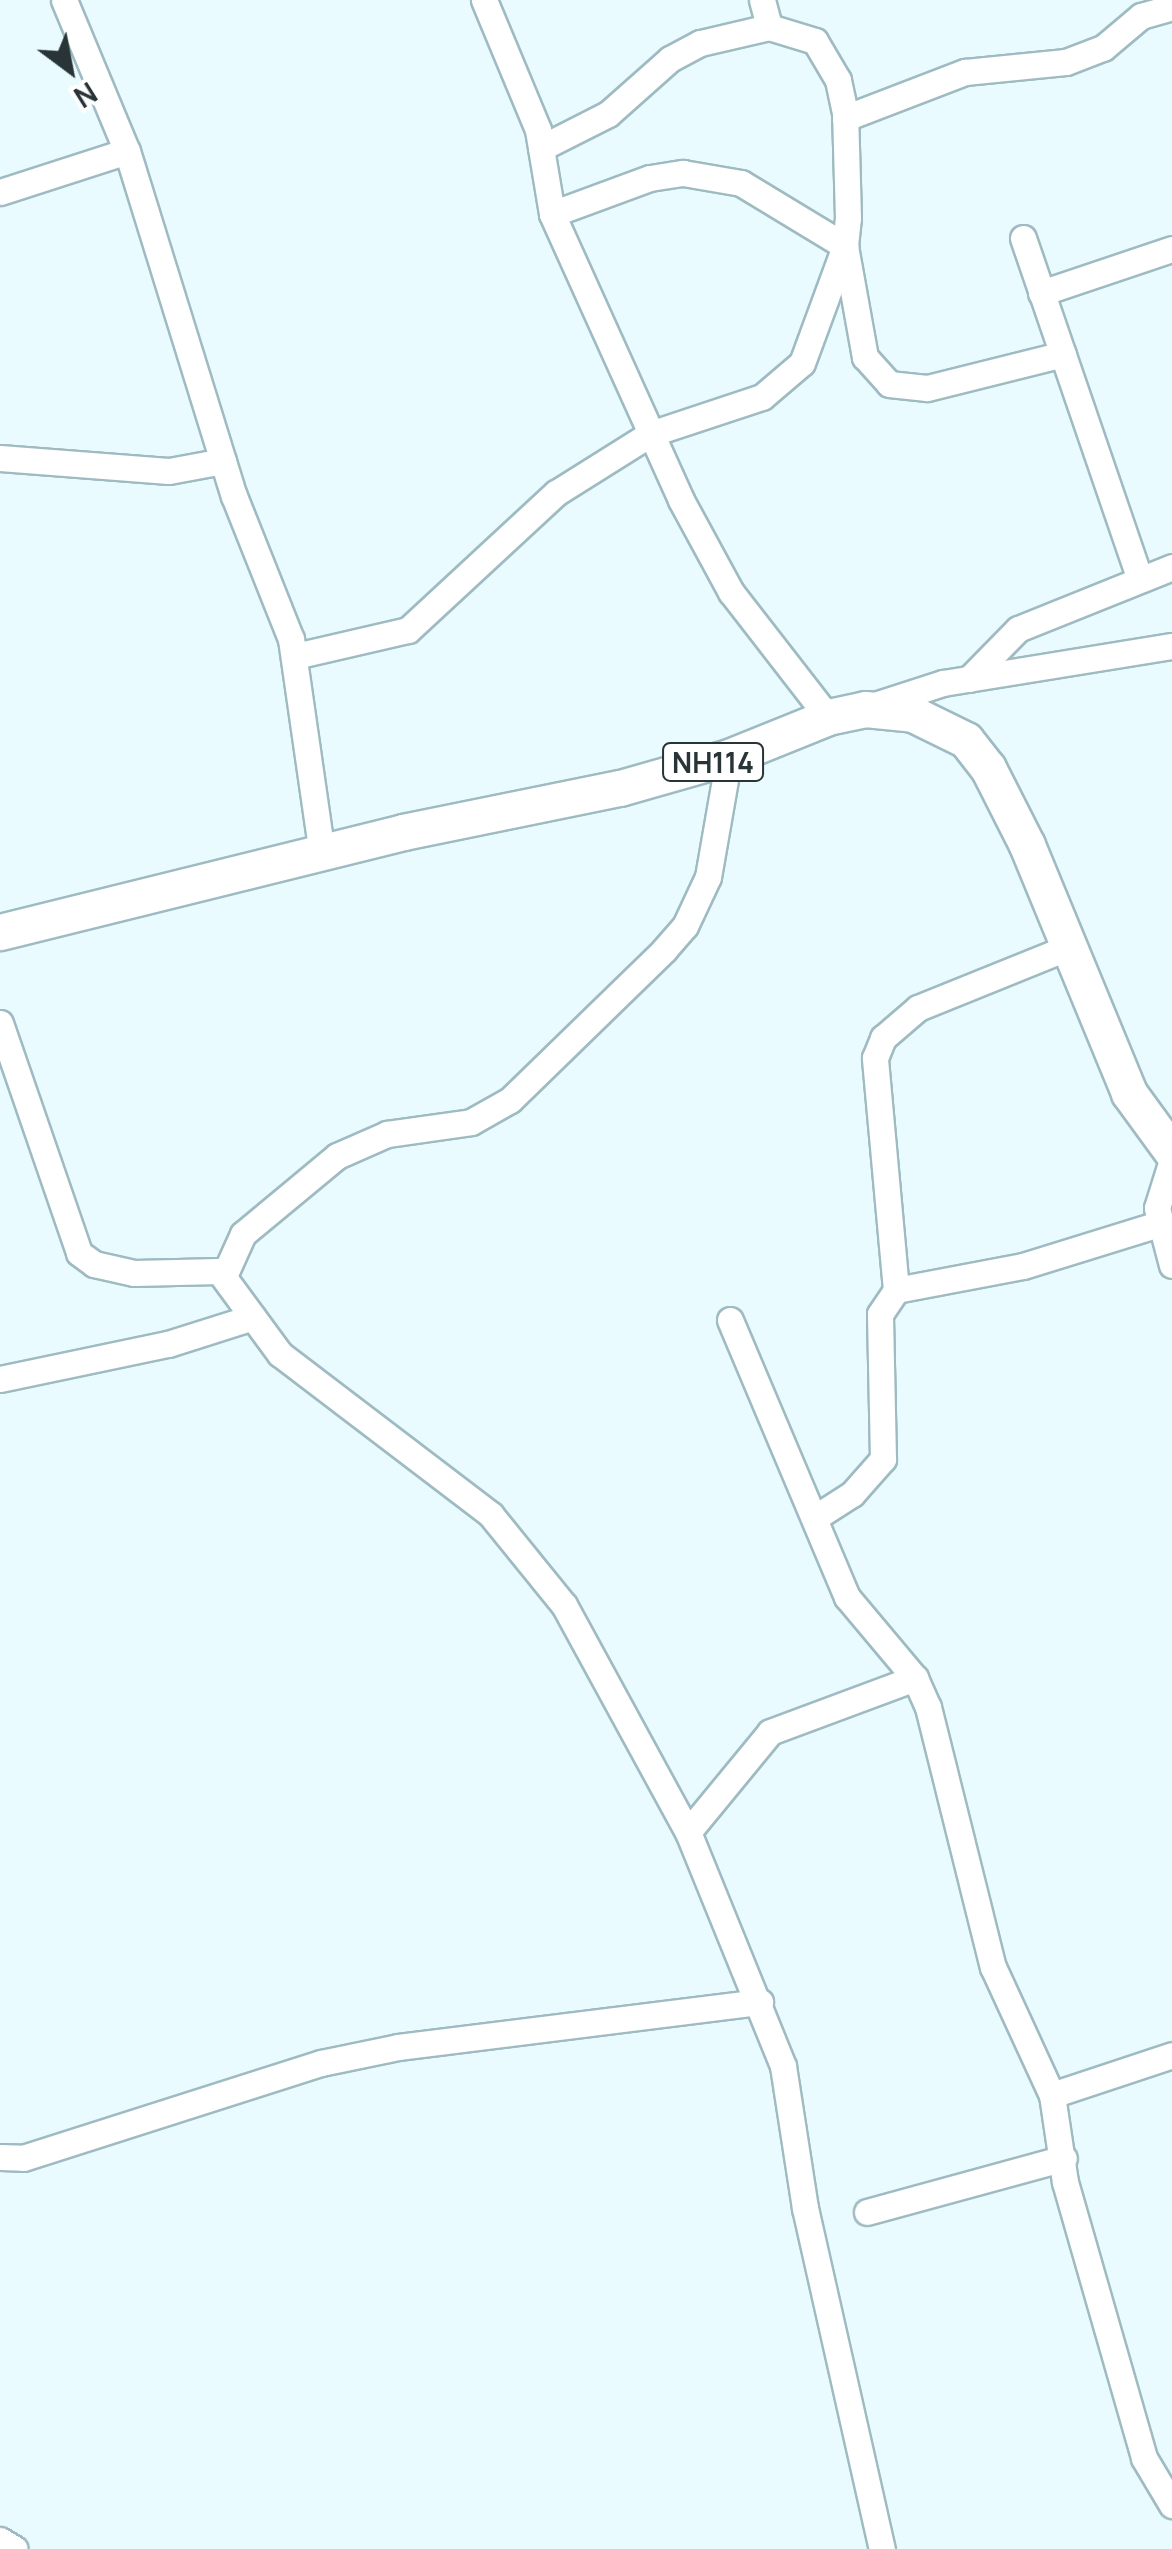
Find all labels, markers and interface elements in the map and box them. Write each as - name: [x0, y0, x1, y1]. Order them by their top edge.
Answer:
- north arrow: [20, 20, 120, 120]
- text: N: [67, 74, 104, 117]
- road number: NH114: [660, 739, 766, 785]

